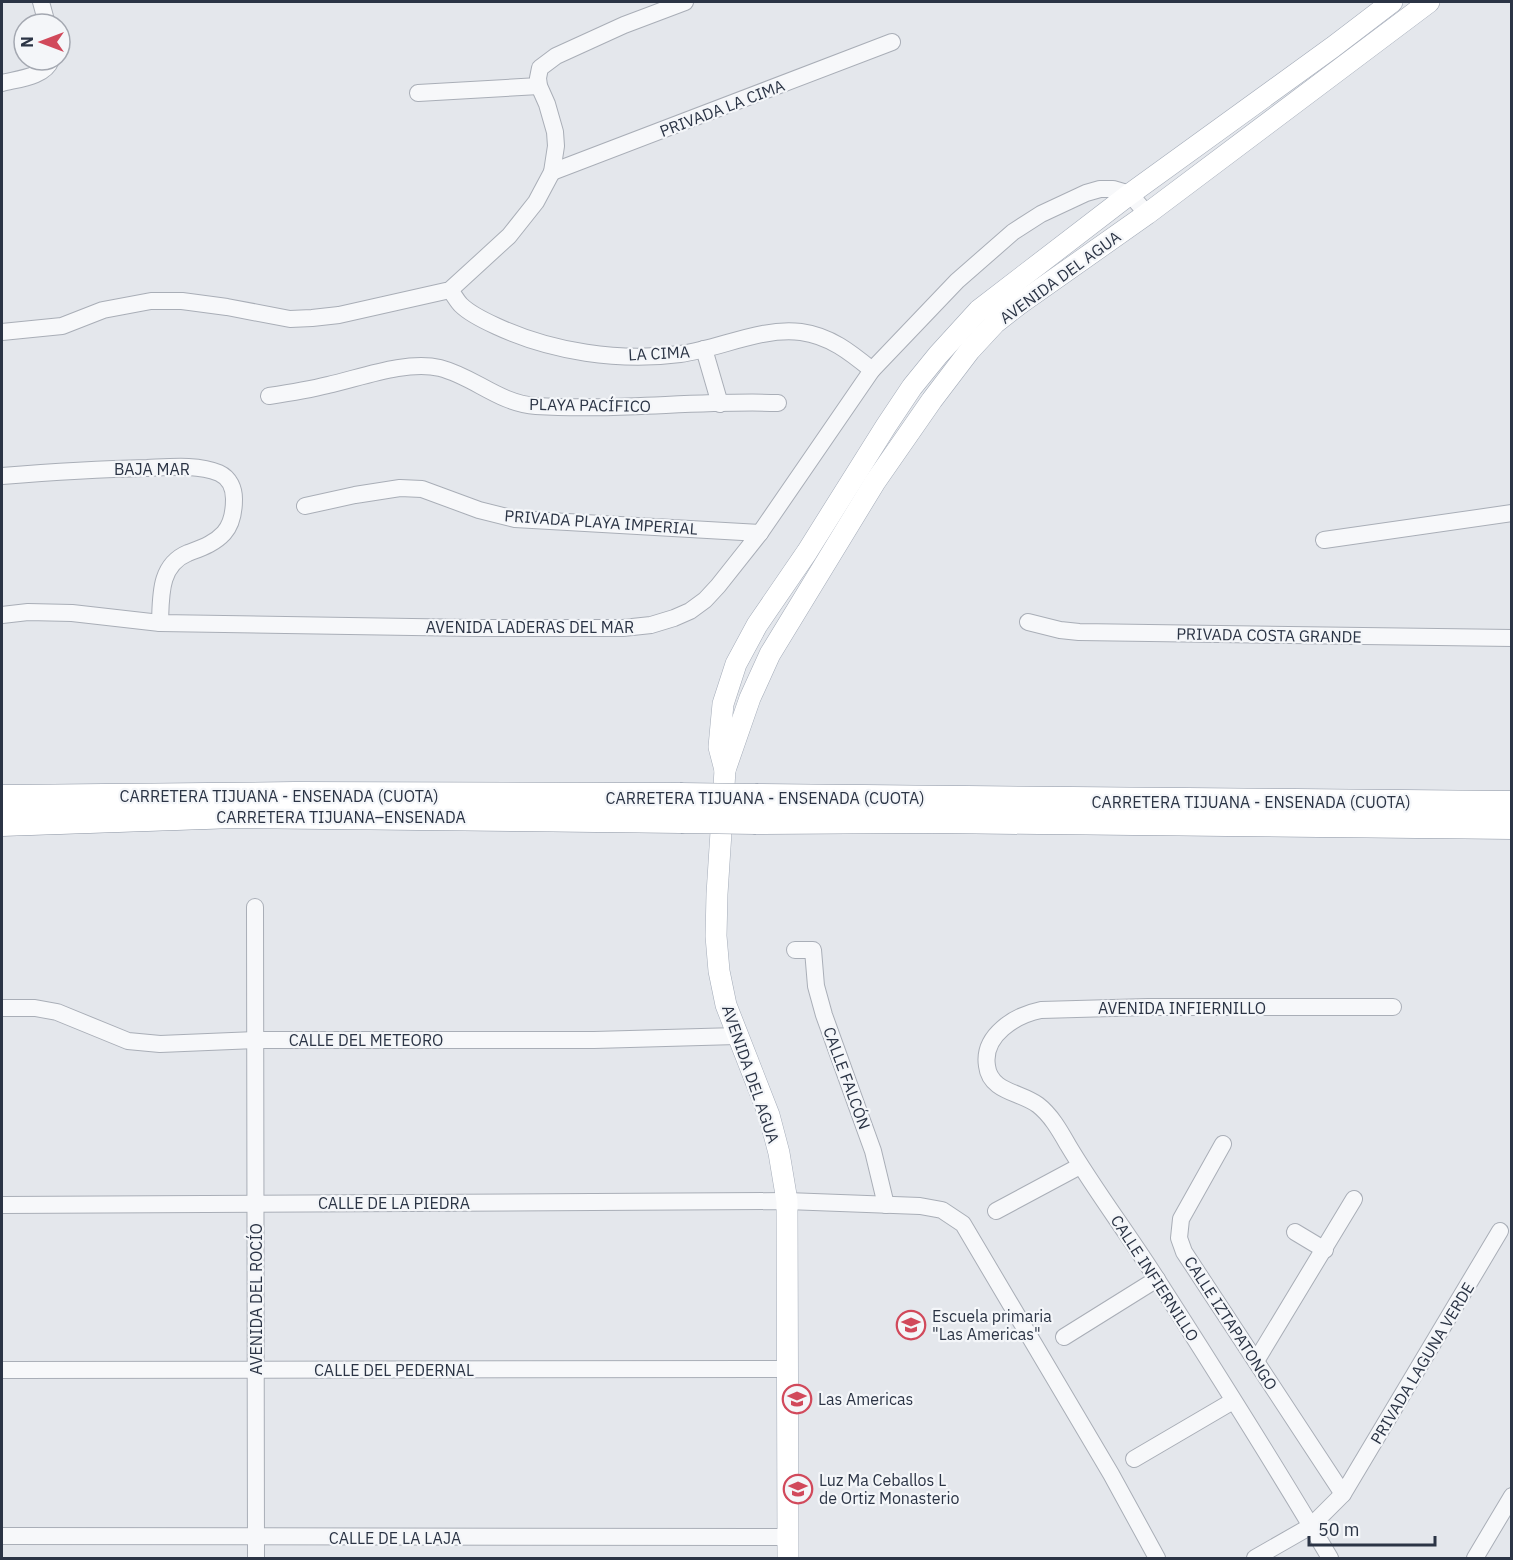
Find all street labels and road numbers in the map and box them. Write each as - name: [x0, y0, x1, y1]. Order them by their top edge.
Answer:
- street label: PRIVADA LA CIMA: [657, 75, 787, 141]
- street label: AVENIDA DEL AGUA: [996, 226, 1124, 328]
- street label: LA CIMA: [628, 341, 690, 365]
- street label: PLAYA PACÍFICO: [529, 393, 651, 416]
- street label: BAJA MAR: [114, 459, 190, 479]
- street label: PRIVADA PLAYA IMPERIAL: [504, 505, 698, 539]
- street label: AVENIDA LADERAS DEL MAR: [426, 617, 634, 637]
- street label: PRIVADA COSTA GRANDE: [1176, 623, 1362, 647]
- street label: CARRETERA TIJUANA - ENSENADA (CUOTA): [119, 786, 439, 806]
- street label: CARRETERA TIJUANA - ENSENADA (CUOTA): [605, 788, 925, 808]
- street label: CARRETERA TIJUANA - ENSENADA (CUOTA): [1091, 792, 1411, 812]
- street label: CARRETERA TIJUANA–ENSENADA: [216, 807, 466, 827]
- street label: AVENIDA INFIERNILLO: [1098, 998, 1266, 1018]
- street label: AVENIDA DEL AGUA: [718, 1002, 784, 1146]
- street label: CALLE FALCÓN: [819, 1024, 876, 1132]
- street label: CALLE DEL METEORO: [289, 1030, 443, 1050]
- street label: CALLE DE LA PIEDRA: [318, 1193, 470, 1213]
- street label: CALLE INFIERNILLO: [1107, 1211, 1203, 1345]
- street label: AVENIDA DEL ROCÍO: [245, 1223, 266, 1375]
- street label: CALLE IZTAPATONGO: [1180, 1252, 1282, 1394]
- street label: PRIVADA LAGUNA VERDE: [1366, 1278, 1478, 1448]
- street label: CALLE DEL PEDERNAL: [314, 1360, 474, 1380]
- street label: CALLE DE LA LAJA: [329, 1528, 461, 1548]

